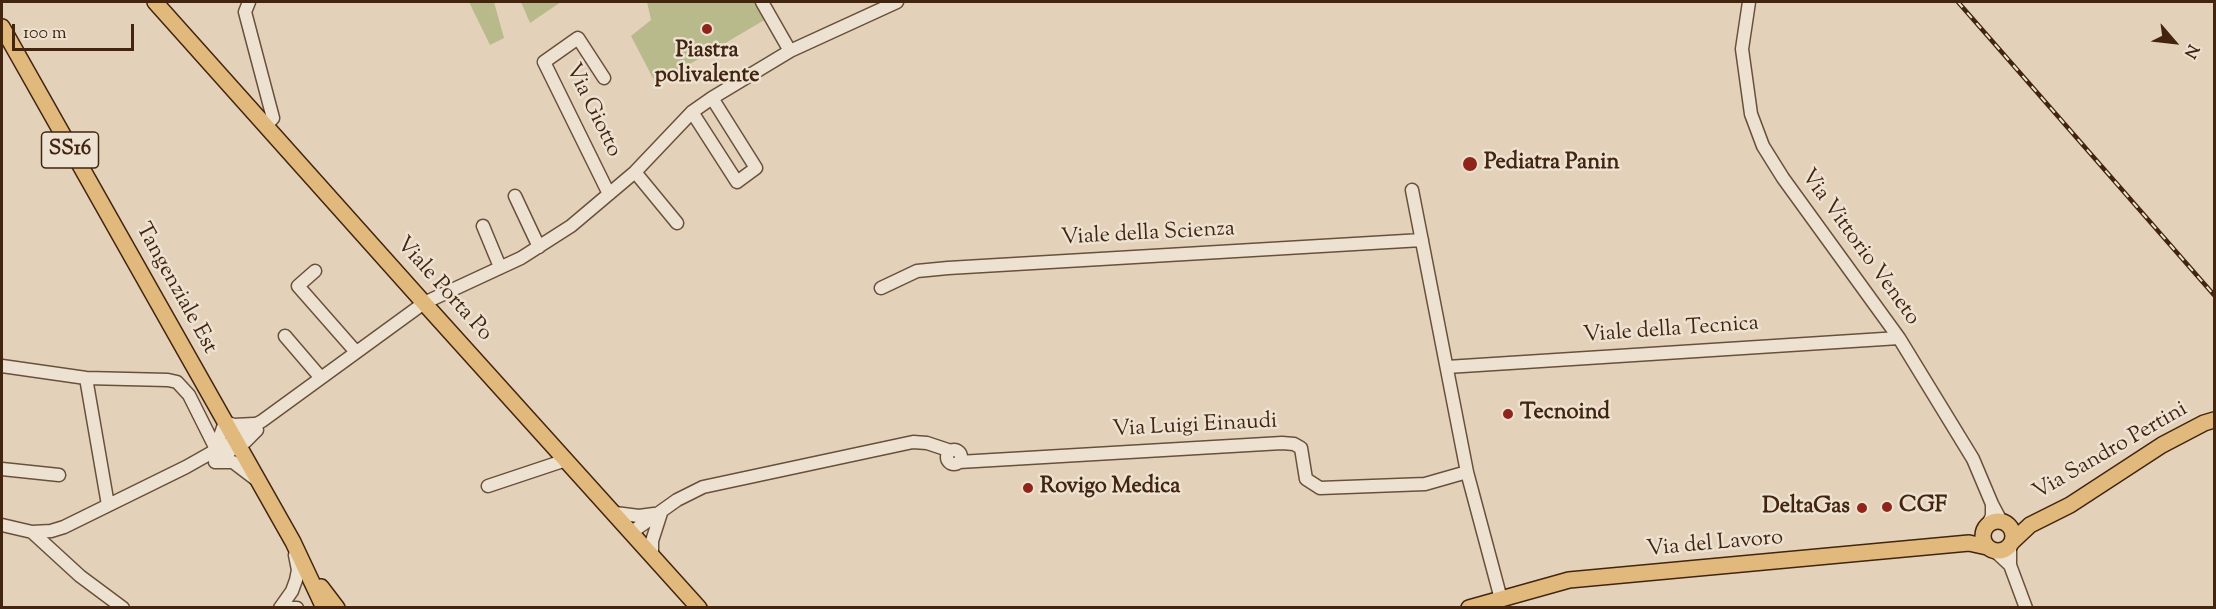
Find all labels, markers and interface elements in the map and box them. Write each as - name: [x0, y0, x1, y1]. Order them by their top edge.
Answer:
- scale bar: [15, 12, 136, 50]
- north arrow: [2144, 12, 2204, 72]
- text: 100 m: [23, 21, 67, 47]
- marker: Piastra polivalente: [700, 22, 714, 36]
- place label: Piastra polivalente: [655, 39, 759, 90]
- text: N: [2177, 40, 2203, 62]
- street label: Via Giotto: [558, 60, 626, 162]
- road number: SS16: [42, 132, 98, 168]
- place label: Pediatra Panin: [1484, 151, 1619, 177]
- marker: Pediatra Panin: [1461, 155, 1479, 173]
- street label: Via Vittorio Veneto: [1793, 165, 1925, 331]
- street label: Viale della Scienza: [1060, 217, 1236, 253]
- street label: Tangenziale Est: [128, 219, 222, 359]
- street label: Viale Porta Po: [389, 232, 497, 348]
- street label: Viale della Tecnica: [1582, 312, 1760, 350]
- street label: Via Sandro Pertini: [2029, 397, 2193, 507]
- place label: Tecnoind: [1520, 401, 1610, 427]
- marker: Tecnoind: [1501, 407, 1515, 421]
- street label: Via Luigi Einaudi: [1112, 410, 1278, 444]
- place label: Rovigo Medica: [1040, 475, 1180, 501]
- marker: Rovigo Medica: [1021, 481, 1035, 495]
- place label: CGF: [1899, 494, 1947, 520]
- place label: DeltaGas: [1762, 495, 1850, 521]
- marker: CGF: [1880, 500, 1894, 514]
- marker: DeltaGas: [1855, 501, 1869, 515]
- street label: Via del Lavoro: [1646, 526, 1784, 564]

